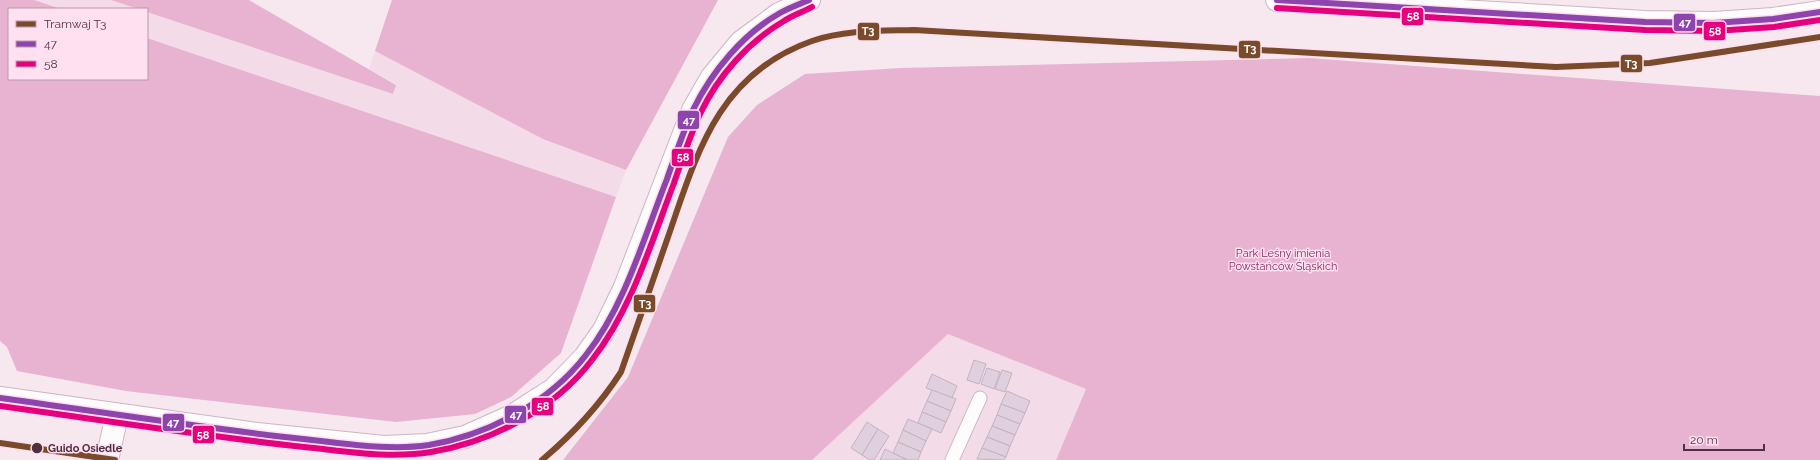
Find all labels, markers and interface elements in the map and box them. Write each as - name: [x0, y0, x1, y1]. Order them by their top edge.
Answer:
- line badge: 58: [1401, 7, 1424, 26]
- legend: [8, 8, 148, 80]
- text: 58: [1407, 10, 1420, 23]
- line badge: 47: [1673, 13, 1696, 32]
- text: 47: [1679, 16, 1692, 29]
- text: Tramwaj T3: [44, 17, 106, 31]
- line badge: 58: [1703, 21, 1726, 41]
- line badge: T3: [857, 22, 880, 41]
- text: T3: [862, 25, 874, 38]
- text: 58: [1709, 25, 1722, 38]
- text: 47: [44, 37, 57, 51]
- line badge: T3: [1238, 40, 1261, 59]
- text: T3: [1244, 43, 1256, 56]
- line badge: T3: [1620, 54, 1643, 73]
- text: 58: [44, 57, 58, 71]
- text: T3: [1625, 58, 1637, 71]
- line badge: 47: [677, 110, 700, 130]
- text: 47: [683, 114, 696, 127]
- line badge: 58: [671, 148, 694, 167]
- text: 58: [677, 151, 690, 164]
- park label: Park Leśny imienia Powstańców Śląskich: [1229, 247, 1337, 273]
- line badge: T3: [633, 294, 656, 313]
- text: T3: [639, 298, 651, 311]
- line badge: 58: [531, 397, 554, 416]
- text: 58: [537, 400, 550, 413]
- line badge: 47: [504, 405, 527, 424]
- text: 47: [510, 408, 523, 421]
- line badge: 47: [162, 413, 185, 432]
- text: 47: [167, 416, 180, 429]
- line badge: 58: [192, 425, 215, 444]
- scale bar: [1684, 426, 1764, 452]
- text: 58: [197, 429, 210, 442]
- text: 20 m: [1690, 433, 1718, 447]
- marker: Guido Osiedle: [30, 441, 44, 455]
- place label: Guido Osiedle: [48, 442, 123, 455]

